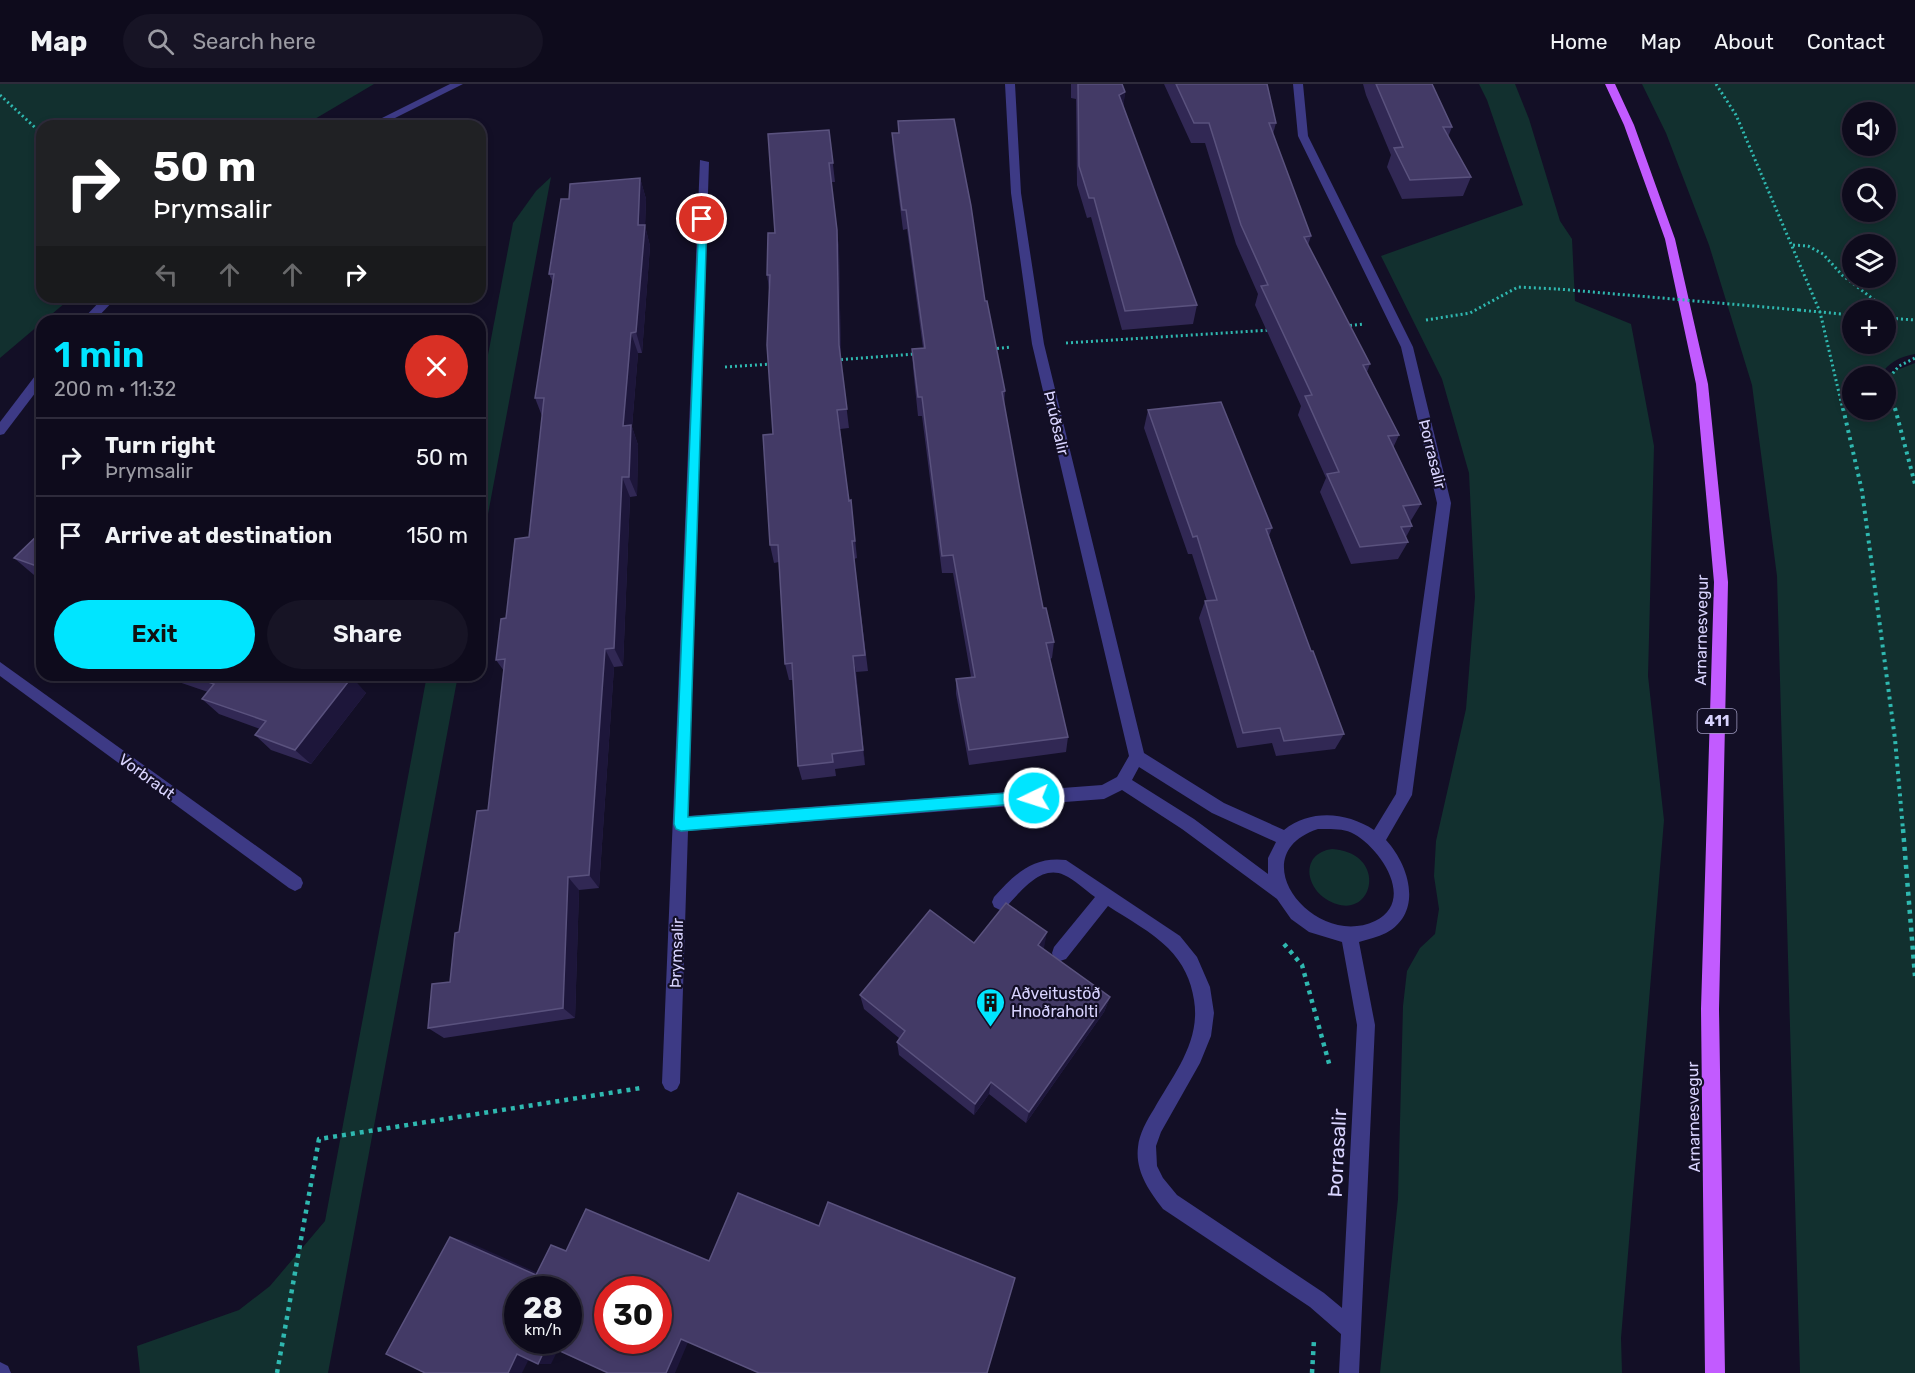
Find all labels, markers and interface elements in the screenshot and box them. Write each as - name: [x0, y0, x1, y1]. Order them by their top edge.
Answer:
- search box: [123, 14, 543, 68]
- text: Map: [30, 25, 87, 58]
- icon: search: [144, 25, 177, 58]
- text: Search here: [192, 28, 316, 55]
- text: Home: [1550, 29, 1607, 54]
- text: Map: [1640, 29, 1681, 54]
- text: About: [1714, 29, 1774, 54]
- text: Contact: [1807, 29, 1885, 54]
- map controls: [1842, 102, 1896, 420]
- button: sound: [1842, 102, 1896, 156]
- text: 50 m: [153, 142, 256, 192]
- icon: right: [54, 144, 132, 222]
- button: search: [1842, 168, 1896, 222]
- text: Þrymsalir: [153, 193, 272, 225]
- pin: [676, 193, 727, 244]
- icon: arrive: [685, 202, 718, 235]
- button: layers: [1842, 234, 1896, 288]
- icon: left: [150, 258, 183, 291]
- icon: ahead: [213, 258, 246, 291]
- icon: ahead: [276, 258, 309, 291]
- icon: right: [339, 258, 372, 291]
- button: +: [1842, 300, 1896, 354]
- text: 1 min: [54, 333, 145, 376]
- button: close: [405, 335, 468, 398]
- button: −: [1842, 366, 1896, 420]
- text: 200 m · 11:32: [54, 377, 176, 401]
- street label: Þrúðsalir: [1040, 389, 1073, 457]
- street label: Þorrasalir: [1415, 417, 1450, 491]
- text: Turn right: [105, 432, 215, 459]
- icon: right: [54, 441, 87, 474]
- text: 50 m: [416, 444, 468, 471]
- text: Þrymsalir: [105, 459, 193, 483]
- icon: arrive: [54, 519, 87, 552]
- text: Arrive at destination: [105, 522, 332, 549]
- text: 150 m: [407, 522, 468, 549]
- street label: Arnarnesvegur: [1691, 574, 1712, 686]
- button: Exit: [54, 600, 255, 669]
- button: Share: [267, 600, 468, 669]
- road number: 411: [1698, 709, 1736, 733]
- street label: Vorbraut: [115, 750, 179, 803]
- position arrow: [1002, 766, 1066, 830]
- street label: Þrymsalir: [666, 918, 687, 988]
- place label: Aðveitustöð Hnoðraholti: [1011, 984, 1101, 1021]
- building icon: Aðveitustöð Hnoðraholti: [974, 986, 1006, 1028]
- street label: Arnarnesvegur: [1683, 1061, 1704, 1173]
- street label: Þorrasalir: [1323, 1108, 1351, 1198]
- speed limit sign: 30: [594, 1276, 672, 1354]
- text: 28: [523, 1290, 563, 1326]
- text: km/h: [524, 1321, 562, 1339]

